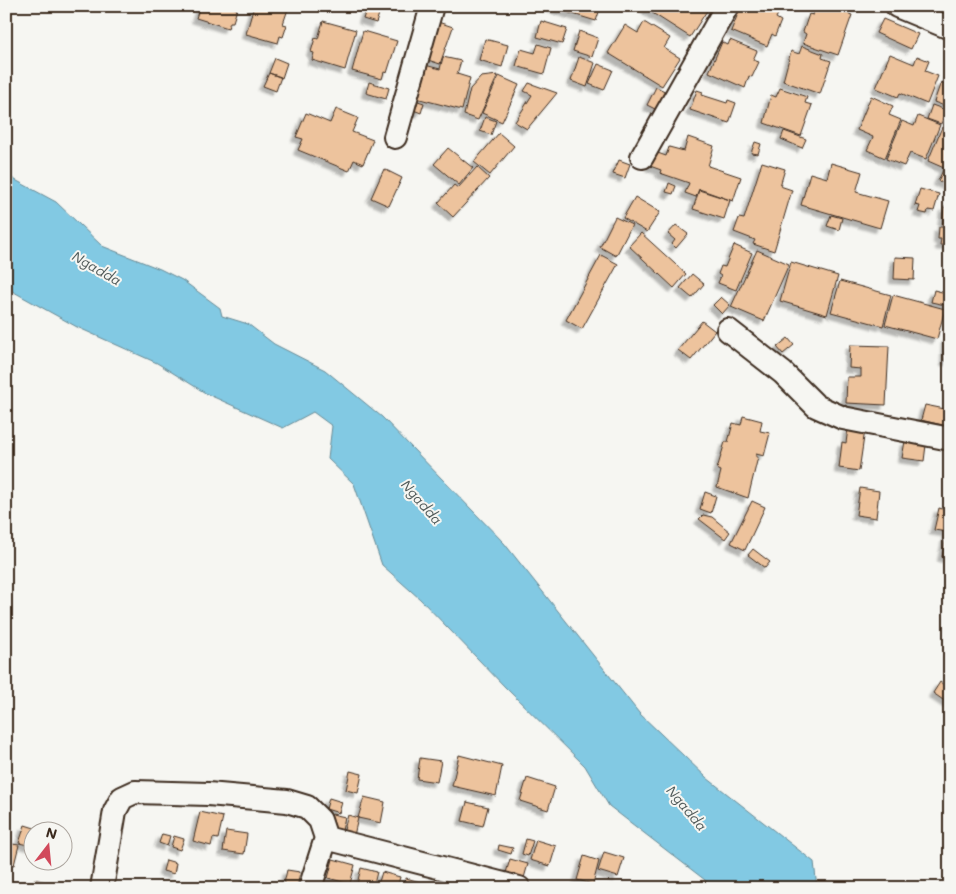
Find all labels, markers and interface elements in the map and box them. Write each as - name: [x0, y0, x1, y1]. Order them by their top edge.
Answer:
- water label: Ngadda: [69, 246, 125, 290]
- water label: Ngadda: [397, 476, 447, 528]
- water label: Ngadda: [662, 781, 712, 835]
- north arrow: [22, 822, 72, 872]
- text: N: [44, 822, 59, 844]

